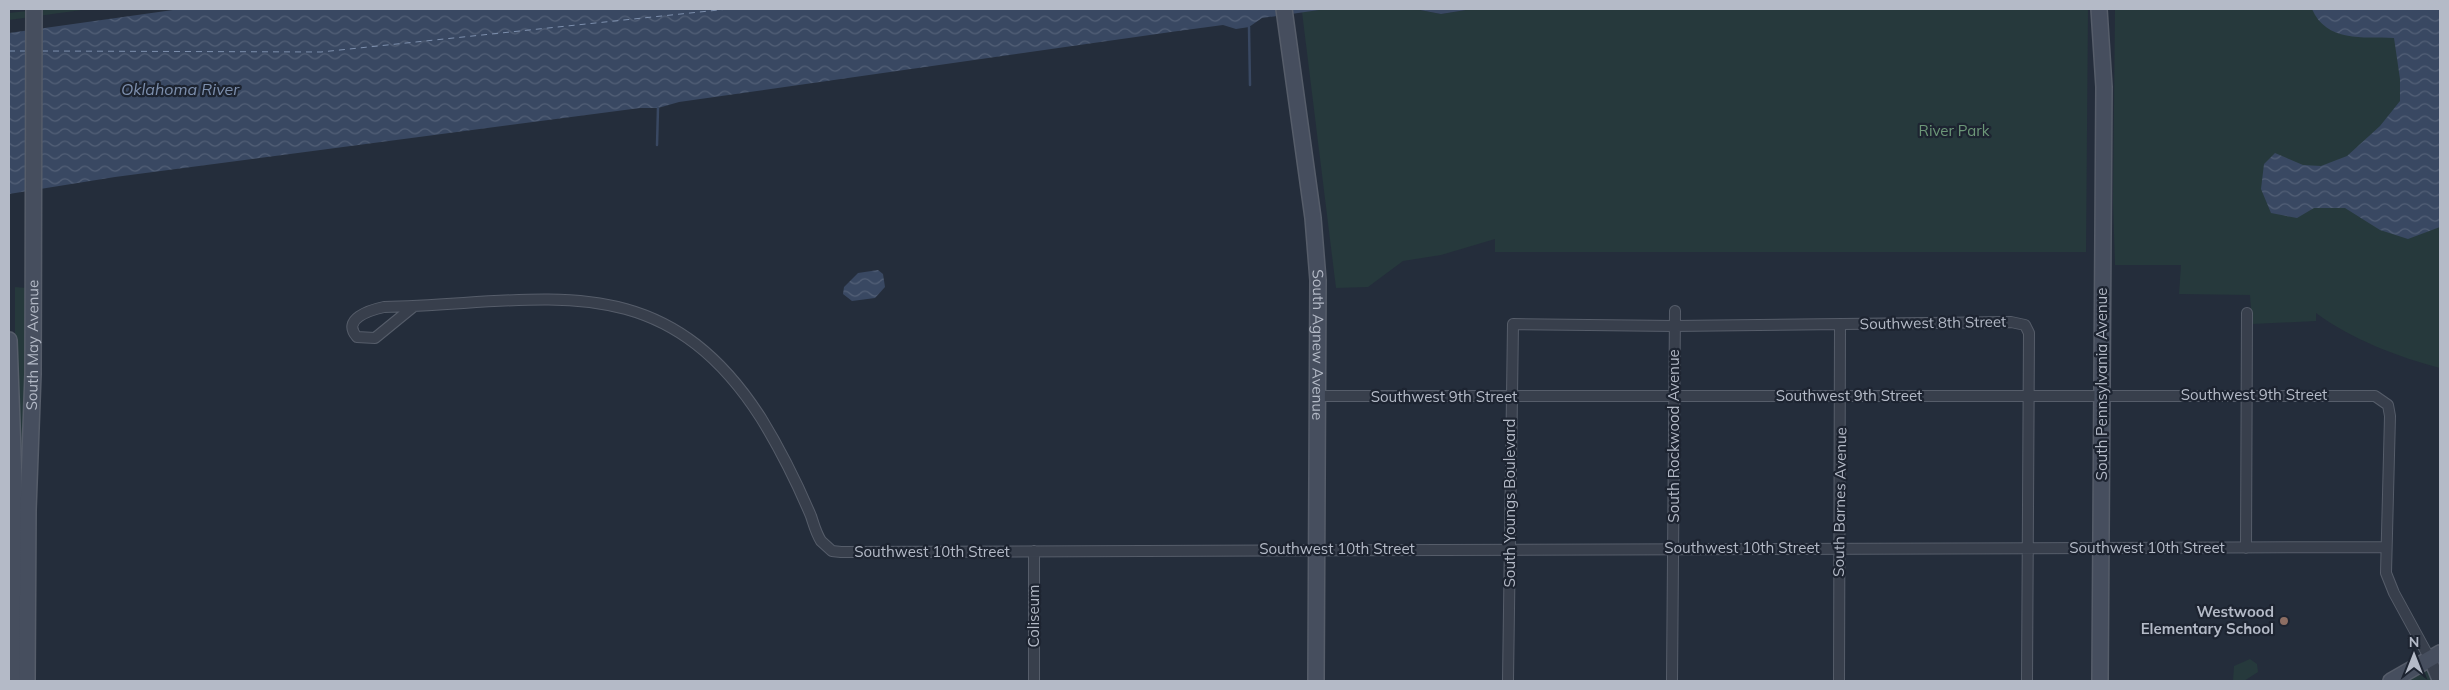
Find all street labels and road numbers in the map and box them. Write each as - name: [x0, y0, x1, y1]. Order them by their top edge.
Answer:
- street label: South Agnew Avenue: [1308, 269, 1328, 420]
- street label: South May Avenue: [22, 280, 42, 411]
- street label: South Pennsylvania Avenue: [2092, 288, 2111, 480]
- street label: Southwest 8th Street: [1860, 312, 2006, 333]
- street label: South Rockwood Avenue: [1664, 349, 1683, 523]
- street label: Southwest 9th Street: [2181, 385, 2327, 404]
- street label: Southwest 9th Street: [1776, 386, 1922, 405]
- street label: Southwest 9th Street: [1371, 387, 1517, 406]
- street label: South Youngs Boulevard: [1500, 418, 1519, 588]
- street label: South Barnes Avenue: [1829, 427, 1850, 577]
- street label: Southwest 10th Street: [1664, 538, 1820, 557]
- street label: Southwest 10th Street: [2069, 538, 2225, 557]
- street label: Southwest 10th Street: [1259, 539, 1415, 558]
- street label: Southwest 10th Street: [854, 542, 1010, 561]
- street label: Coliseum: [1024, 585, 1043, 647]

